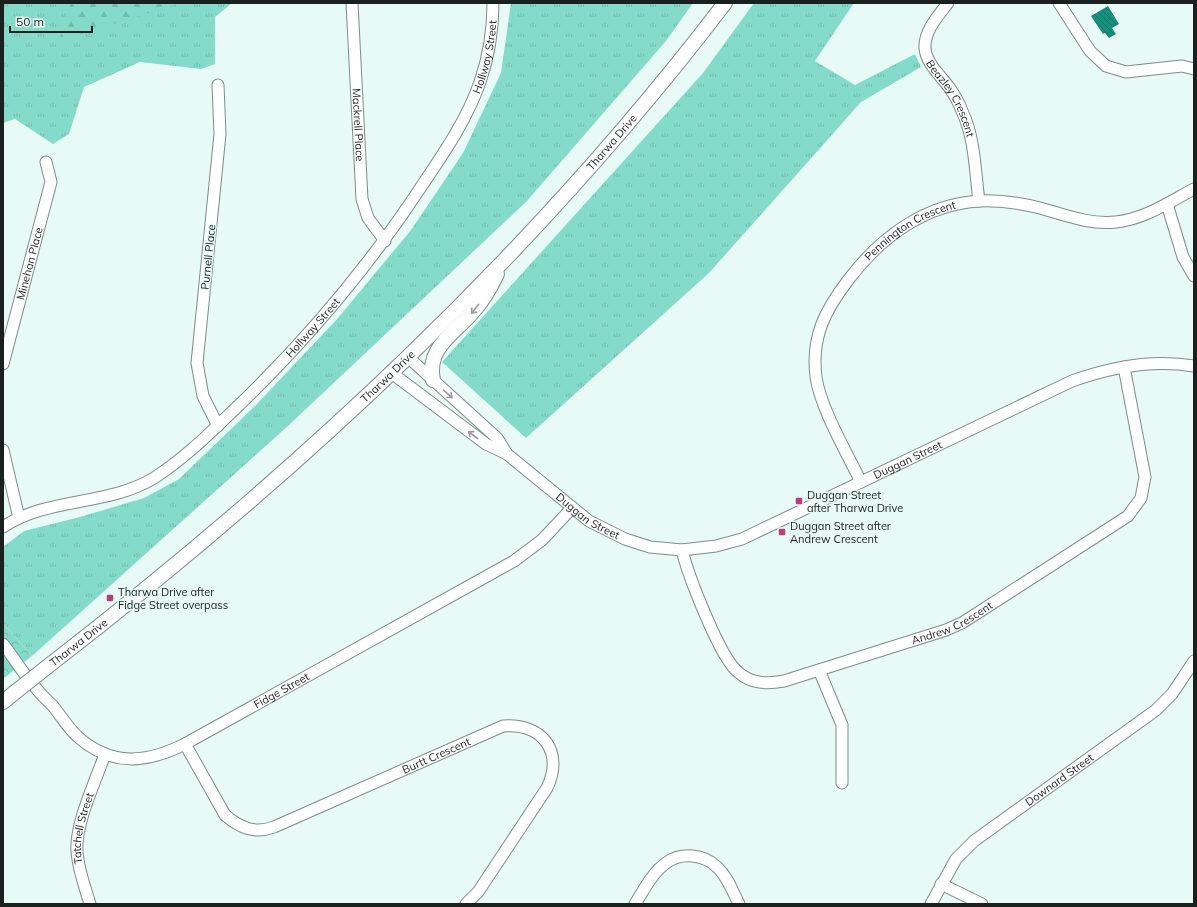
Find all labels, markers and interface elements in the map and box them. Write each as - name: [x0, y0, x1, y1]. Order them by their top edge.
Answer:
- scale bar: [10, 8, 92, 34]
- text: 50 m: [16, 14, 44, 29]
- street label: Hollway Street: [469, 20, 499, 96]
- street label: Beazley Crescent: [923, 57, 978, 139]
- street label: Mackrell Place: [349, 88, 367, 162]
- street label: Tharwa Drive: [583, 111, 640, 173]
- street label: Pennington Crescent: [861, 198, 957, 263]
- street label: Purnell Place: [198, 224, 218, 290]
- street label: Minehan Place: [13, 226, 46, 301]
- street label: Hollway Street: [283, 295, 343, 360]
- one-way arrow: [471, 303, 480, 314]
- street label: Tharwa Drive: [358, 347, 418, 405]
- one-way arrow: [443, 389, 453, 398]
- one-way arrow: [468, 430, 479, 439]
- street label: Duggan Street: [871, 437, 944, 482]
- place label: Duggan Street after Tharwa Drive: [807, 488, 903, 515]
- street label: Duggan Street: [553, 490, 622, 542]
- marker: Duggan Street after Tharwa Drive: [794, 496, 804, 506]
- place label: Duggan Street after Andrew Crescent: [790, 519, 891, 546]
- marker: Duggan Street after Andrew Crescent: [777, 527, 787, 537]
- place label: Tharwa Drive after Fidge Street overpass: [118, 585, 228, 612]
- marker: Tharwa Drive after Fidge Street overpass: [105, 593, 115, 603]
- street label: Andrew Crescent: [910, 598, 995, 647]
- street label: Tharwa Drive: [47, 615, 110, 669]
- street label: Fidge Street: [251, 669, 312, 711]
- street label: Burtt Crescent: [400, 734, 473, 777]
- street label: Downard Street: [1022, 750, 1096, 809]
- street label: Tatchell Street: [70, 791, 97, 865]

